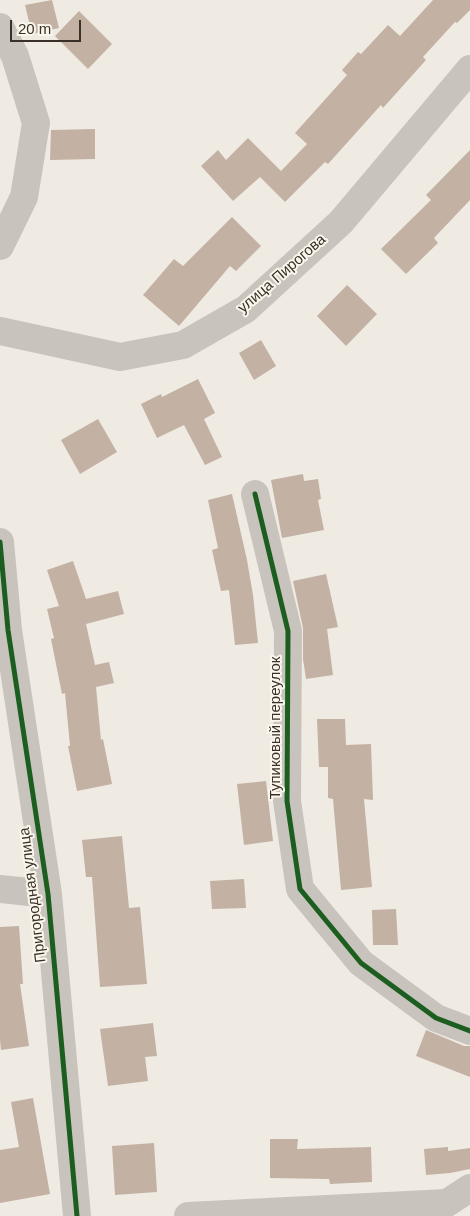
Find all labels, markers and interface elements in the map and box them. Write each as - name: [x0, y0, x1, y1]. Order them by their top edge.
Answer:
- scale bar: [12, 10, 84, 42]
- text: 20 m: [18, 20, 51, 37]
- street label: улица Пирогова: [234, 231, 330, 317]
- street label: Тупиковый переулок: [267, 657, 285, 799]
- street label: Пригородная улица: [16, 826, 50, 964]

